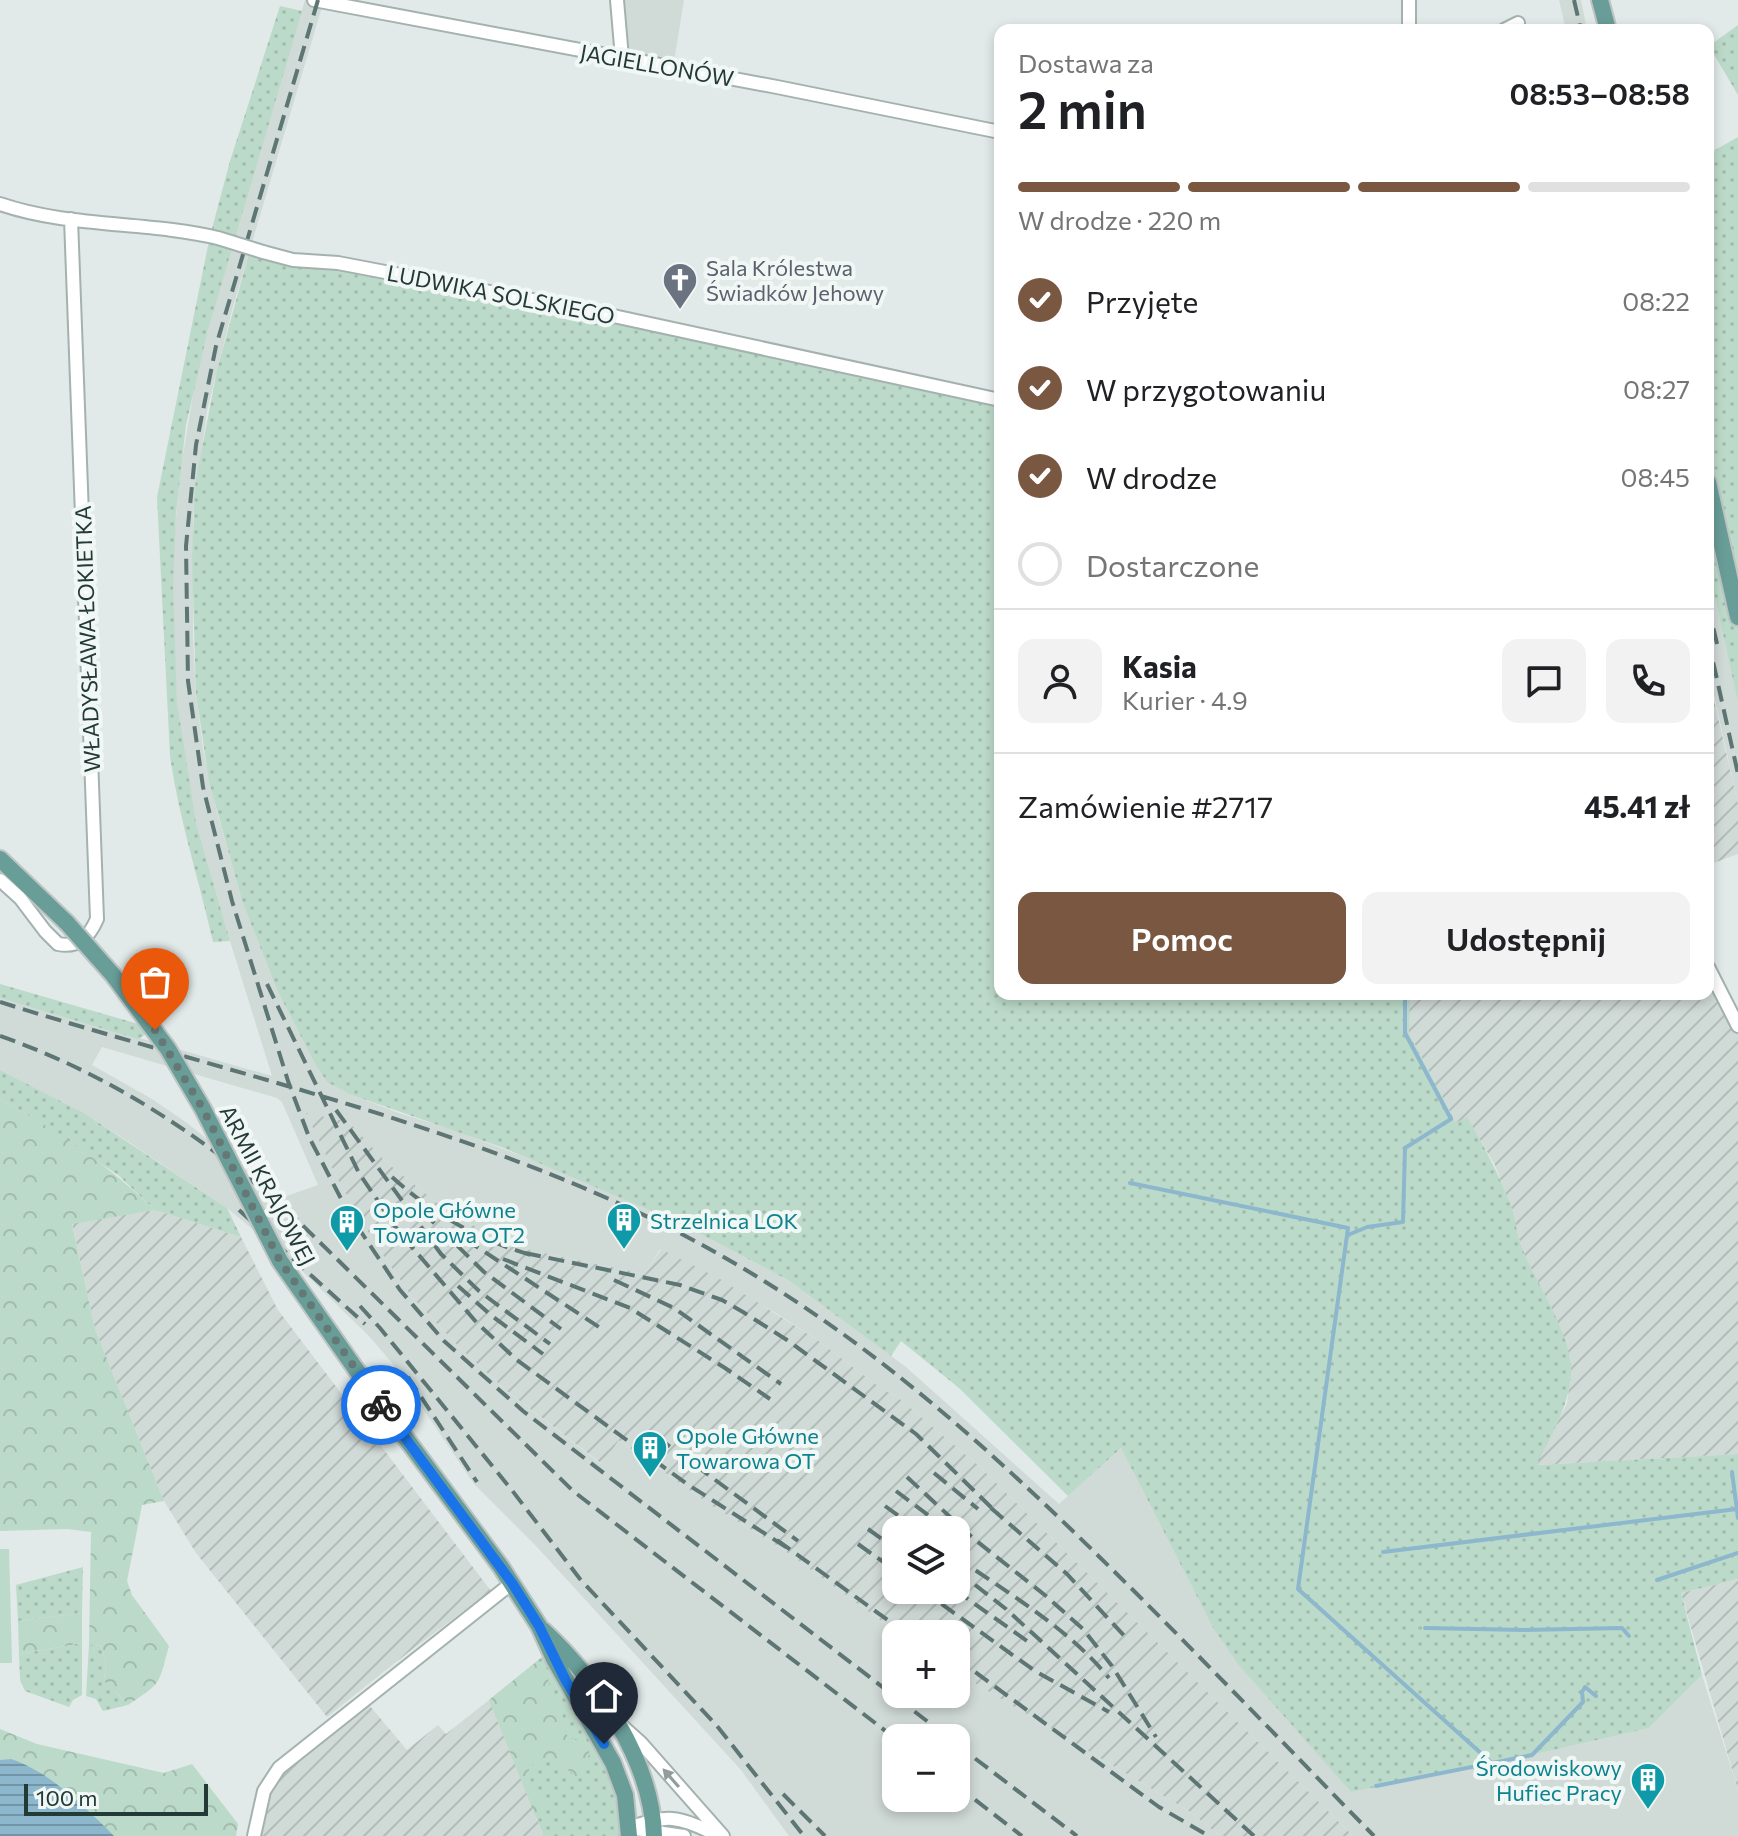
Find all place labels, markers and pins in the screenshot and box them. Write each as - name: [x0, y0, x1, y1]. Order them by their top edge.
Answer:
- place label: Sala Królestwa Świadków Jehowy: [706, 254, 884, 306]
- church icon: Sala Królestwa Świadków Jehowy: [661, 261, 699, 311]
- pin: [121, 948, 189, 1030]
- place label: Opole Główne Towarowa OT2: [373, 1196, 525, 1248]
- building icon: Strzelnica LOK: [605, 1201, 643, 1251]
- building icon: Opole Główne Towarowa OT2: [328, 1203, 366, 1253]
- place label: Strzelnica LOK: [650, 1207, 799, 1234]
- place label: Opole Główne Towarowa OT: [676, 1422, 819, 1474]
- building icon: Opole Główne Towarowa OT: [631, 1429, 669, 1479]
- pin: [570, 1662, 638, 1744]
- place label: Środowiskowy Hufiec Pracy: [1476, 1754, 1622, 1806]
- building icon: Środowiskowy Hufiec Pracy: [1629, 1761, 1667, 1811]

